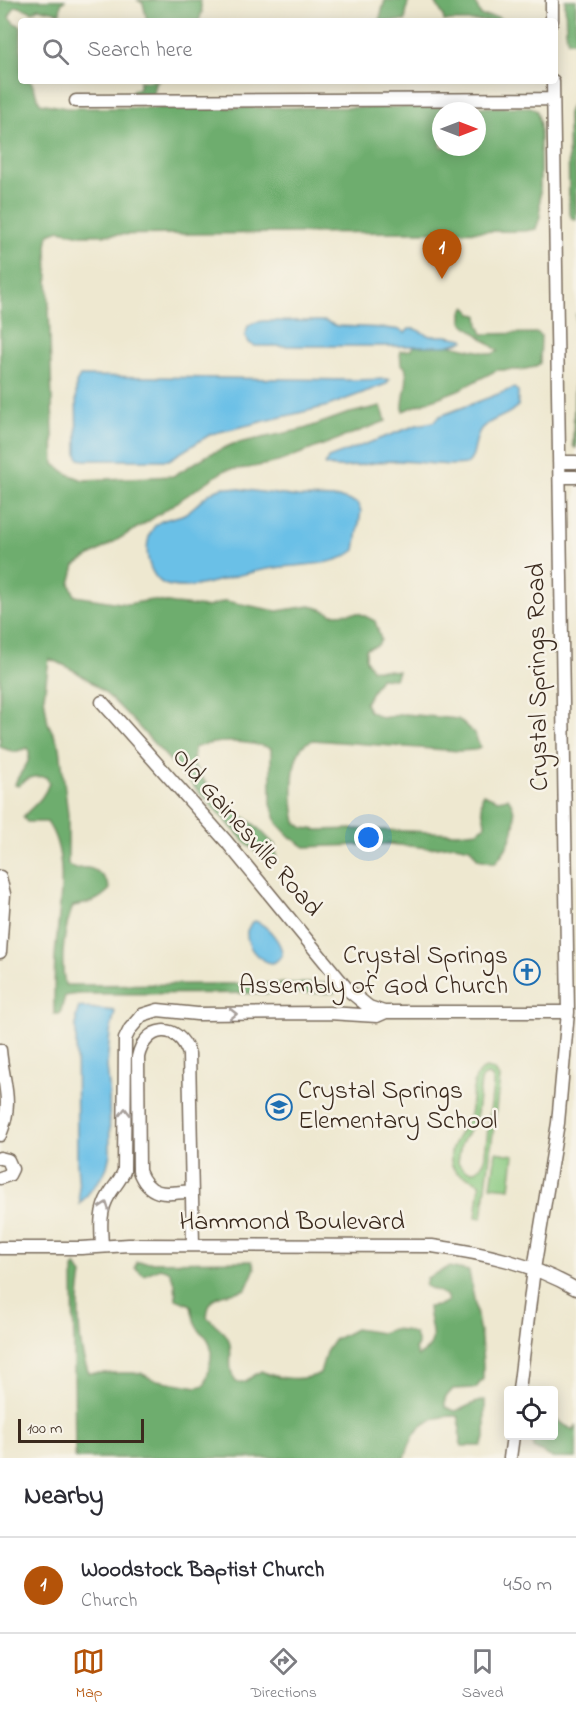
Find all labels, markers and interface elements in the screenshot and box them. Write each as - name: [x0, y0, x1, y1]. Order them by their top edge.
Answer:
- search box: [18, 18, 558, 84]
- icon: search: [39, 35, 72, 68]
- text: Search here: [87, 35, 192, 67]
- north arrow: [432, 102, 486, 156]
- pin: 1: [422, 230, 462, 279]
- street label: Crystal Springs Road: [518, 562, 560, 791]
- street label: Old Gainesville Road: [162, 740, 331, 926]
- your location: [354, 823, 383, 852]
- place label: Crystal Springs Assembly of God Church: [239, 938, 508, 1006]
- church icon: Crystal Springs Assembly of God Church: [512, 957, 542, 987]
- one-way arrow: [229, 1008, 238, 1020]
- place label: Crystal Springs Elementary School: [298, 1073, 497, 1141]
- school or university icon: Crystal Springs Elementary School: [264, 1092, 294, 1122]
- one-way arrow: [119, 1108, 131, 1117]
- one-way arrow: [97, 1201, 110, 1212]
- street label: Hammond Boulevard: [179, 1204, 405, 1242]
- map controls: [504, 1386, 558, 1440]
- button: locate: [504, 1386, 558, 1440]
- scale bar: [18, 1416, 144, 1444]
- text: 100 m: [27, 1417, 62, 1441]
- text: Nearby: [24, 1478, 103, 1516]
- text: Woodstock Baptist Church: [81, 1555, 324, 1587]
- text: 1: [40, 1571, 47, 1600]
- text: 450 m: [503, 1571, 552, 1600]
- text: Church: [81, 1587, 137, 1616]
- tab: Map: [72, 1645, 105, 1705]
- tab: Directions: [250, 1645, 317, 1705]
- tab: Saved: [462, 1645, 504, 1705]

